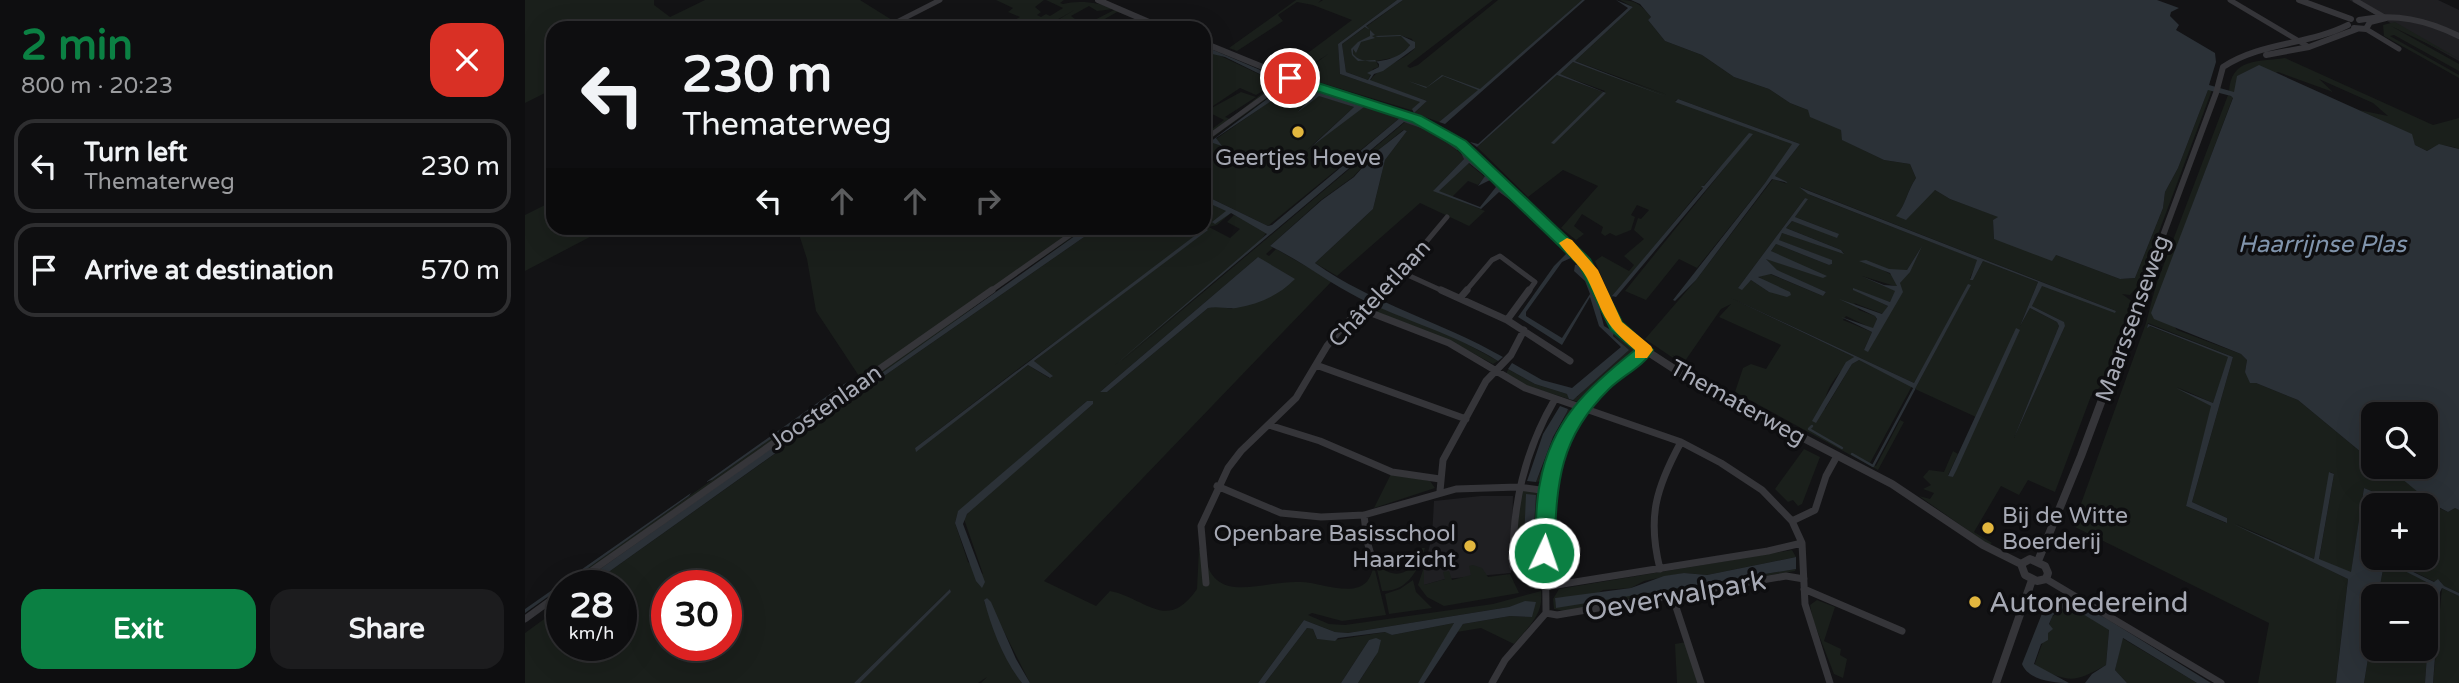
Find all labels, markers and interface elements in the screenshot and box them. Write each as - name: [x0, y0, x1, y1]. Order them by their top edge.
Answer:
- text: 2 min: [21, 20, 133, 71]
- button: close: [430, 23, 504, 97]
- text: 230 m: [682, 46, 832, 105]
- pin: [1260, 48, 1320, 108]
- icon: left: [567, 49, 658, 140]
- icon: arrive: [1271, 59, 1309, 97]
- text: 800 m · 20:23: [21, 72, 173, 100]
- text: Thematerweg: [682, 106, 892, 144]
- marker: Geertjes Hoeve: [1290, 124, 1306, 140]
- text: Turn left: [84, 137, 187, 168]
- place label: Geertjes Hoeve: [1215, 144, 1381, 172]
- icon: left: [25, 147, 63, 185]
- text: 230 m: [420, 151, 500, 182]
- text: Thematerweg: [84, 168, 235, 196]
- icon: left: [750, 182, 788, 220]
- icon: ahead: [823, 182, 861, 220]
- icon: ahead: [896, 182, 934, 220]
- icon: right: [969, 182, 1007, 220]
- water label: Haarrijnse Plas: [2238, 230, 2408, 259]
- street label: Maarssenseweg: [2090, 231, 2176, 406]
- street label: Châteletlaan: [1323, 234, 1437, 353]
- icon: arrive: [25, 251, 63, 289]
- text: Arrive at destination: [84, 255, 334, 286]
- text: 570 m: [420, 255, 500, 286]
- street label: Thematerweg: [1665, 354, 1810, 452]
- street label: Joostenlaan: [764, 359, 887, 457]
- map controls: [2361, 402, 2438, 661]
- button: search: [2361, 402, 2438, 479]
- button: +: [2361, 493, 2438, 570]
- place label: Bij de Witte Boerderij: [2002, 502, 2128, 556]
- position arrow: [1507, 516, 1581, 590]
- place label: Openbare Basisschool Haarzicht: [1213, 520, 1456, 574]
- marker: Bij de Witte Boerderij: [1980, 520, 1996, 536]
- marker: Openbare Basisschool Haarzicht: [1462, 538, 1478, 554]
- street label: Oeverwalpark: [1582, 563, 1768, 629]
- speed limit sign: 30: [651, 570, 742, 661]
- button: −: [2361, 584, 2438, 661]
- text: 28: [570, 585, 613, 627]
- place label: Autonedereind: [1989, 586, 2188, 620]
- button: Exit: [21, 589, 256, 669]
- button: Share: [270, 589, 504, 669]
- marker: Autonedereind: [1967, 594, 1983, 610]
- text: km/h: [569, 622, 614, 644]

